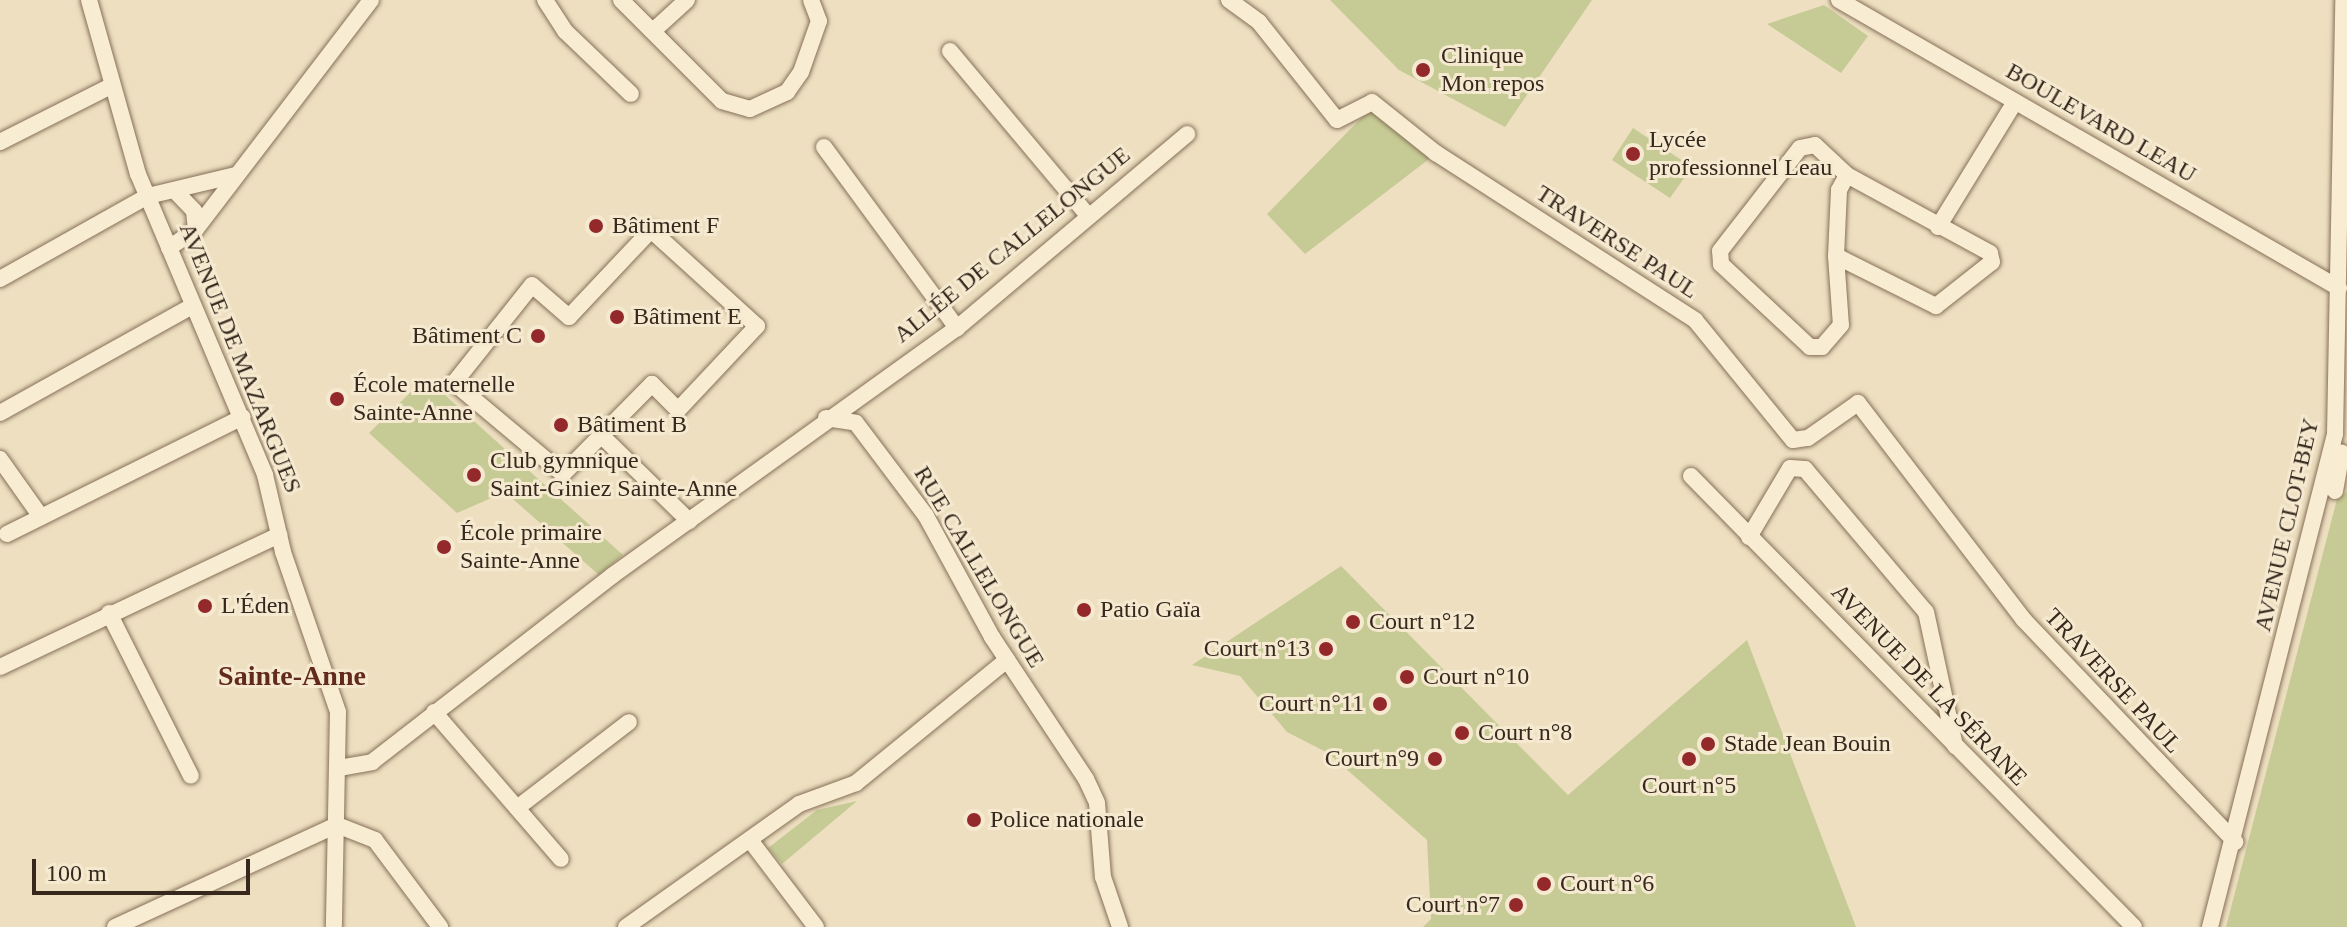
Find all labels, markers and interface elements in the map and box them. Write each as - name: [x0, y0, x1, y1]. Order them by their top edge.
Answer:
- place label: Clinique Mon repos: [1441, 42, 1544, 98]
- street label: BOULEVARD LEAU: [2001, 57, 2201, 189]
- marker: Clinique Mon repos: [1412, 59, 1434, 81]
- place label: Lycée professionnel Leau: [1649, 126, 1832, 182]
- street label: ALLÉE DE CALLELONGUE: [888, 141, 1136, 349]
- marker: Lycée professionnel Leau: [1624, 145, 1642, 163]
- street label: TRAVERSE PAUL: [1531, 179, 1703, 305]
- place label: Bâtiment F: [612, 212, 719, 240]
- marker: Bâtiment F: [587, 217, 605, 235]
- street label: AVENUE DE MAZARGUES: [173, 219, 307, 497]
- place label: Bâtiment E: [633, 303, 742, 331]
- marker: Bâtiment E: [608, 308, 626, 326]
- place label: Bâtiment C: [412, 322, 522, 350]
- marker: Bâtiment C: [529, 327, 547, 345]
- place label: École maternelle Sainte-Anne: [353, 371, 515, 427]
- marker: École maternelle Sainte-Anne: [328, 390, 346, 408]
- place label: Bâtiment B: [577, 411, 687, 439]
- marker: Bâtiment B: [552, 416, 570, 434]
- street label: AVENUE CLOT-BEY: [2248, 416, 2326, 634]
- place label: Club gymnique Saint-Giniez Sainte-Anne: [490, 447, 737, 503]
- street label: RUE CALLELONGUE: [907, 461, 1051, 673]
- marker: Club gymnique Saint-Giniez Sainte-Anne: [465, 466, 483, 484]
- place label: École primaire Sainte-Anne: [460, 519, 602, 575]
- marker: École primaire Sainte-Anne: [435, 538, 453, 556]
- street label: AVENUE DE LA SÉRANE: [1825, 578, 2033, 792]
- place label: L'Éden: [221, 592, 289, 620]
- place label: Patio Gaïa: [1100, 596, 1201, 624]
- marker: L'Éden: [196, 597, 214, 615]
- marker: Patio Gaïa: [1075, 601, 1093, 619]
- street label: TRAVERSE PAUL: [2039, 603, 2187, 759]
- place label: Court n°12: [1369, 608, 1475, 636]
- marker: Court n°12: [1344, 613, 1362, 631]
- place label: Court n°13: [1204, 635, 1310, 663]
- marker: Court n°13: [1317, 640, 1335, 658]
- district label: Sainte-Anne: [218, 659, 366, 693]
- place label: Court n°10: [1423, 663, 1529, 691]
- marker: Court n°10: [1398, 668, 1416, 686]
- place label: Court n°11: [1259, 690, 1364, 718]
- marker: Court n°11: [1371, 695, 1389, 713]
- place label: Court n°8: [1478, 719, 1572, 747]
- marker: Court n°8: [1453, 724, 1471, 742]
- place label: Stade Jean Bouin: [1724, 730, 1891, 758]
- marker: Stade Jean Bouin: [1699, 735, 1717, 753]
- place label: Court n°9: [1325, 745, 1419, 773]
- marker: Court n°9: [1426, 750, 1444, 768]
- marker: Court n°5: [1680, 750, 1698, 768]
- place label: Court n°5: [1642, 772, 1736, 800]
- place label: Police nationale: [990, 806, 1144, 834]
- marker: Police nationale: [965, 811, 983, 829]
- scale bar: [36, 843, 254, 893]
- text: 100 m: [46, 860, 107, 886]
- place label: Court n°6: [1560, 870, 1654, 898]
- marker: Court n°6: [1535, 875, 1553, 893]
- place label: Court n°7: [1406, 891, 1500, 919]
- marker: Court n°7: [1507, 896, 1525, 914]

